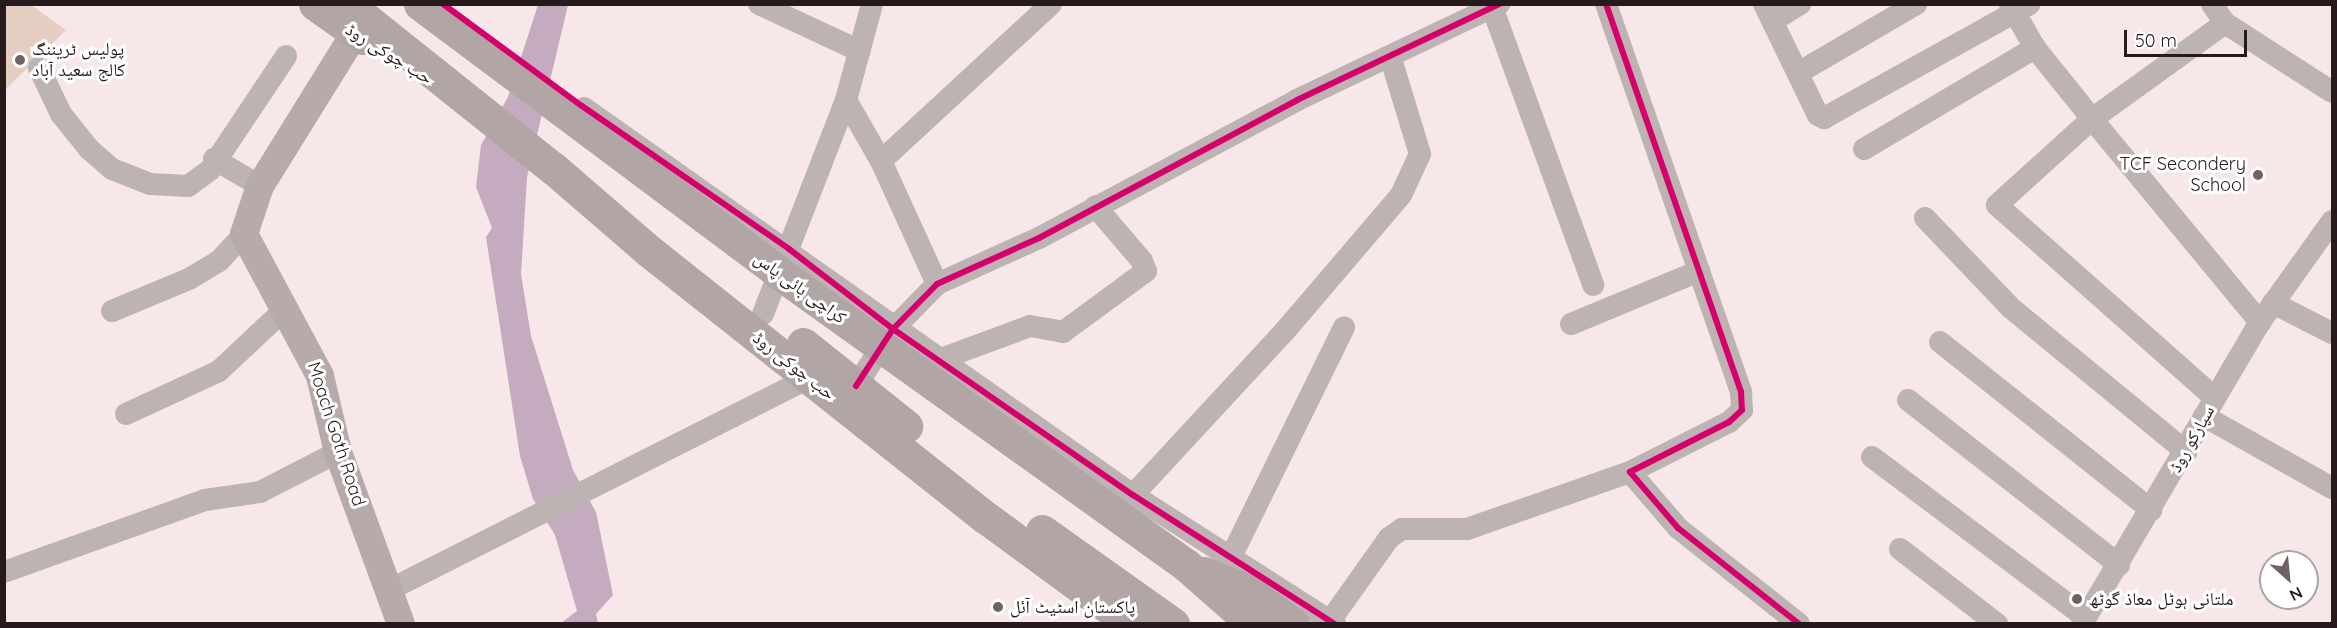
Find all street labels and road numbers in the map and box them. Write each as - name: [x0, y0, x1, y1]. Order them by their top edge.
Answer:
- street label: حب چوکی روڈ: [342, 19, 436, 89]
- street label: کراچی بائی پاس: [750, 247, 850, 329]
- street label: حب چوکی روڈ: [749, 327, 839, 405]
- street label: Moach Goth Road: [302, 359, 370, 509]
- street label: سپارکو روڈ: [2165, 402, 2219, 476]

